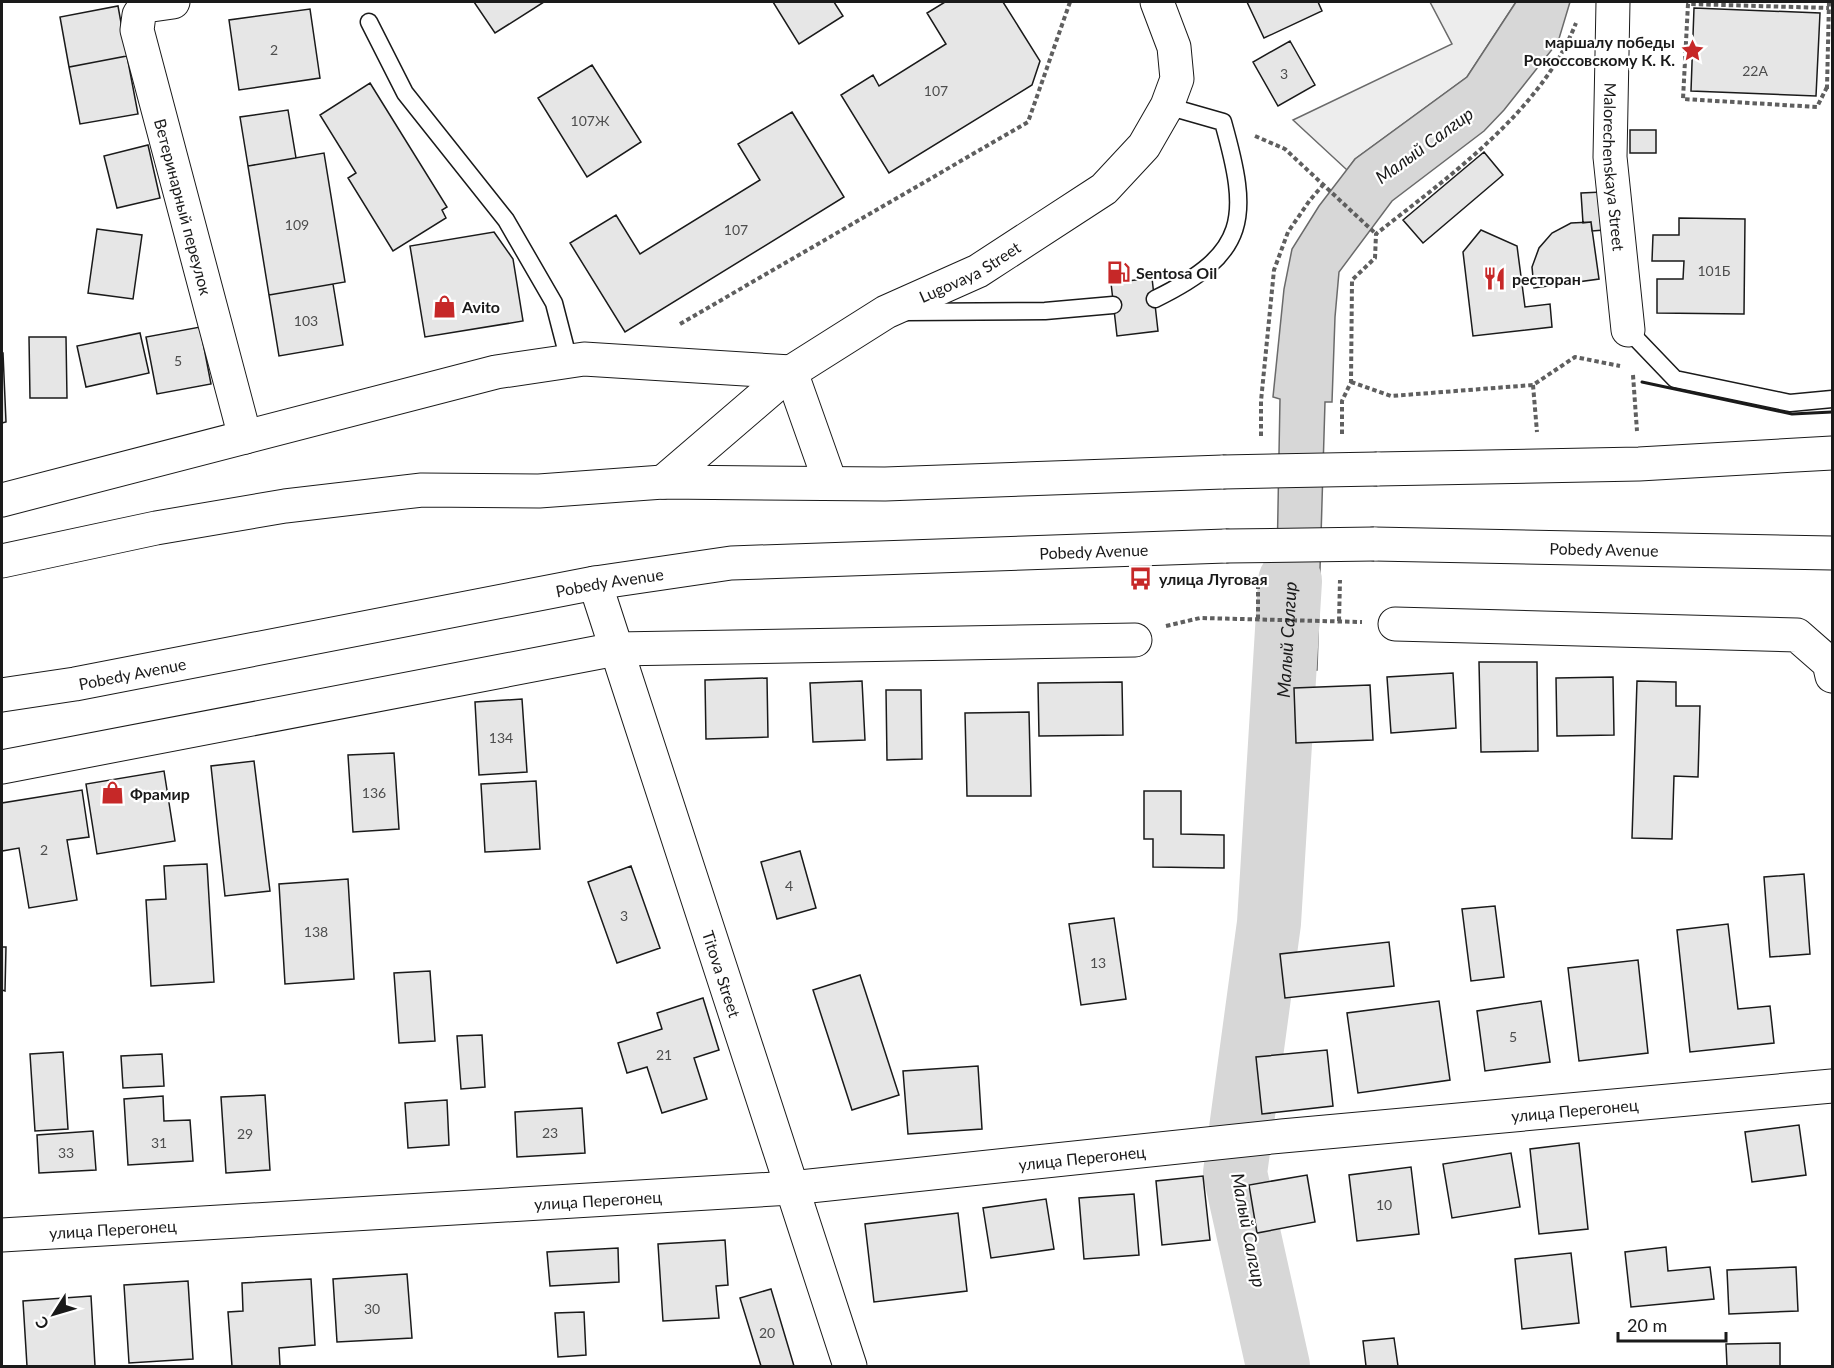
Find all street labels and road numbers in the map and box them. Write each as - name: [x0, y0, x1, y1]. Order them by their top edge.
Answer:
- street label: Malorechenskaya Street: [1600, 83, 1629, 252]
- street label: Ветеринарный переулок: [151, 116, 217, 298]
- street label: Lugovaya Street: [916, 237, 1024, 306]
- street label: Pobedy Avenue: [1549, 538, 1659, 559]
- street label: Pobedy Avenue: [1039, 539, 1149, 562]
- street label: Pobedy Avenue: [554, 564, 665, 600]
- street label: Pobedy Avenue: [77, 653, 187, 693]
- street label: Titova Street: [699, 928, 745, 1020]
- street label: улица Перегонец: [1510, 1094, 1639, 1125]
- street label: улица Перегонец: [1017, 1141, 1147, 1173]
- street label: улица Перегонец: [534, 1186, 663, 1213]
- street label: улица Перегонец: [49, 1215, 177, 1242]

